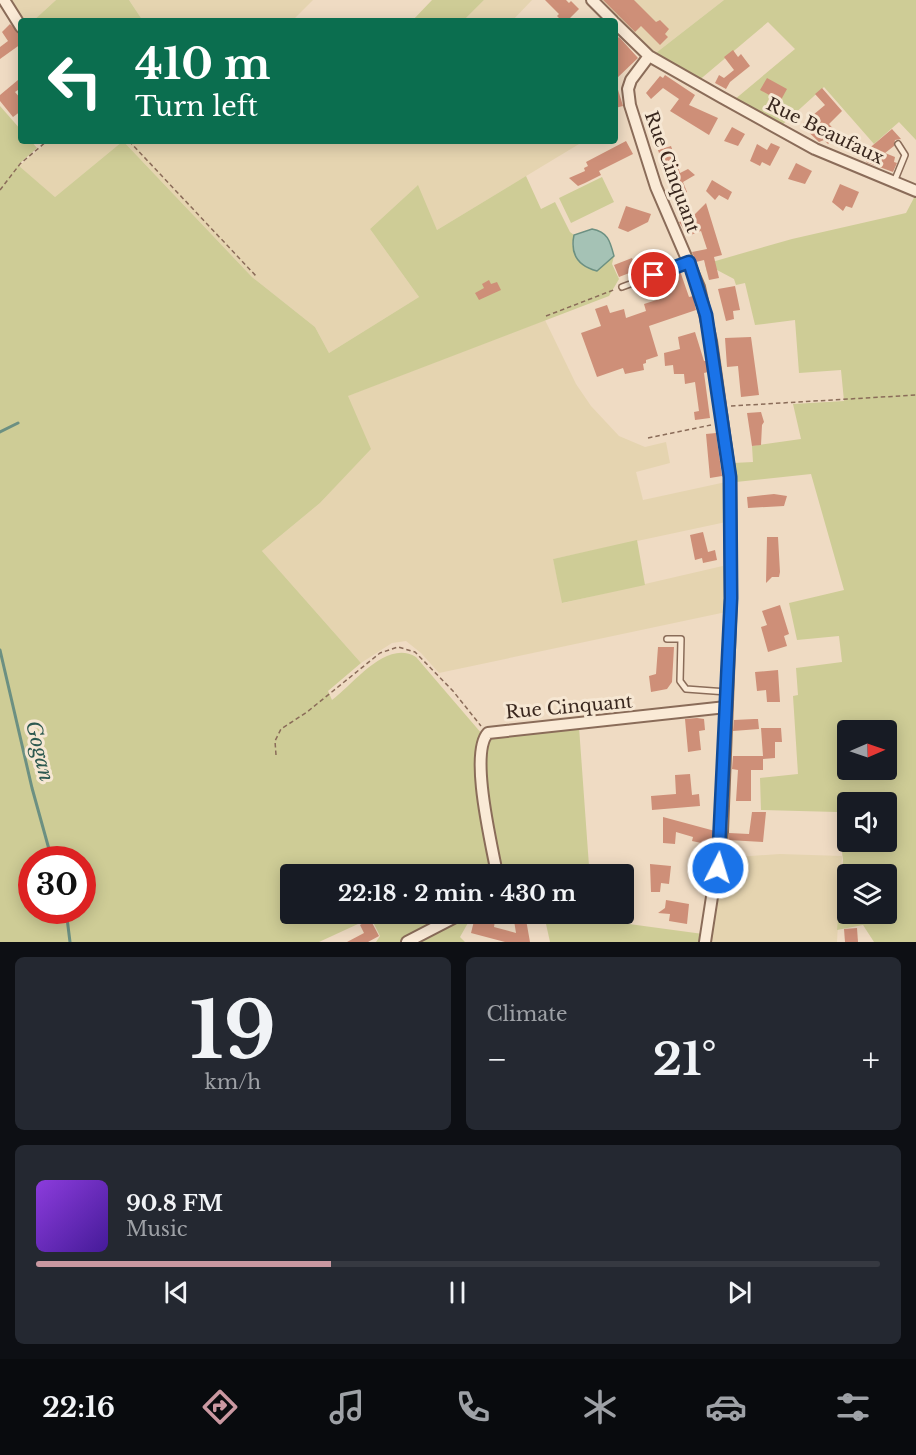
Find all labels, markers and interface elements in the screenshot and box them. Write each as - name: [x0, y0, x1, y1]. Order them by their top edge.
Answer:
- text: 410 m: [135, 38, 271, 90]
- icon: left: [36, 42, 114, 120]
- text: Turn left: [135, 90, 258, 123]
- street label: Rue Beaufaux: [763, 93, 888, 169]
- street label: Rue Cinquant: [640, 108, 704, 236]
- pin: [628, 249, 679, 300]
- icon: arrive: [637, 258, 670, 291]
- street label: Rue Cinquant: [504, 690, 634, 724]
- water label: Gogan: [21, 718, 59, 784]
- north arrow: [837, 720, 897, 780]
- map controls: [837, 720, 897, 924]
- button: sound: [837, 792, 897, 852]
- position arrow: [686, 836, 750, 900]
- speed limit sign: 30: [18, 846, 96, 924]
- button: layers: [837, 864, 897, 924]
- text: 22:18 · 2 min · 430 m: [338, 880, 576, 907]
- text: 19: [189, 982, 276, 1079]
- text: Climate: [487, 1002, 567, 1026]
- text: 21°: [653, 1031, 717, 1087]
- text: −: [487, 1039, 507, 1080]
- text: +: [862, 1039, 880, 1080]
- text: km/h: [204, 1070, 261, 1094]
- text: 90.8 FM: [126, 1190, 223, 1217]
- text: Music: [126, 1217, 187, 1241]
- icon: previous: [160, 1276, 193, 1309]
- icon: pause: [441, 1276, 474, 1309]
- icon: next: [723, 1276, 756, 1309]
- icon: directions: [199, 1386, 241, 1428]
- icon: music: [326, 1386, 368, 1428]
- icon: phone: [452, 1386, 494, 1428]
- icon: climate: [579, 1386, 621, 1428]
- icon: car: [705, 1386, 747, 1428]
- icon: filters: [832, 1386, 874, 1428]
- text: 22:16: [42, 1391, 115, 1424]

